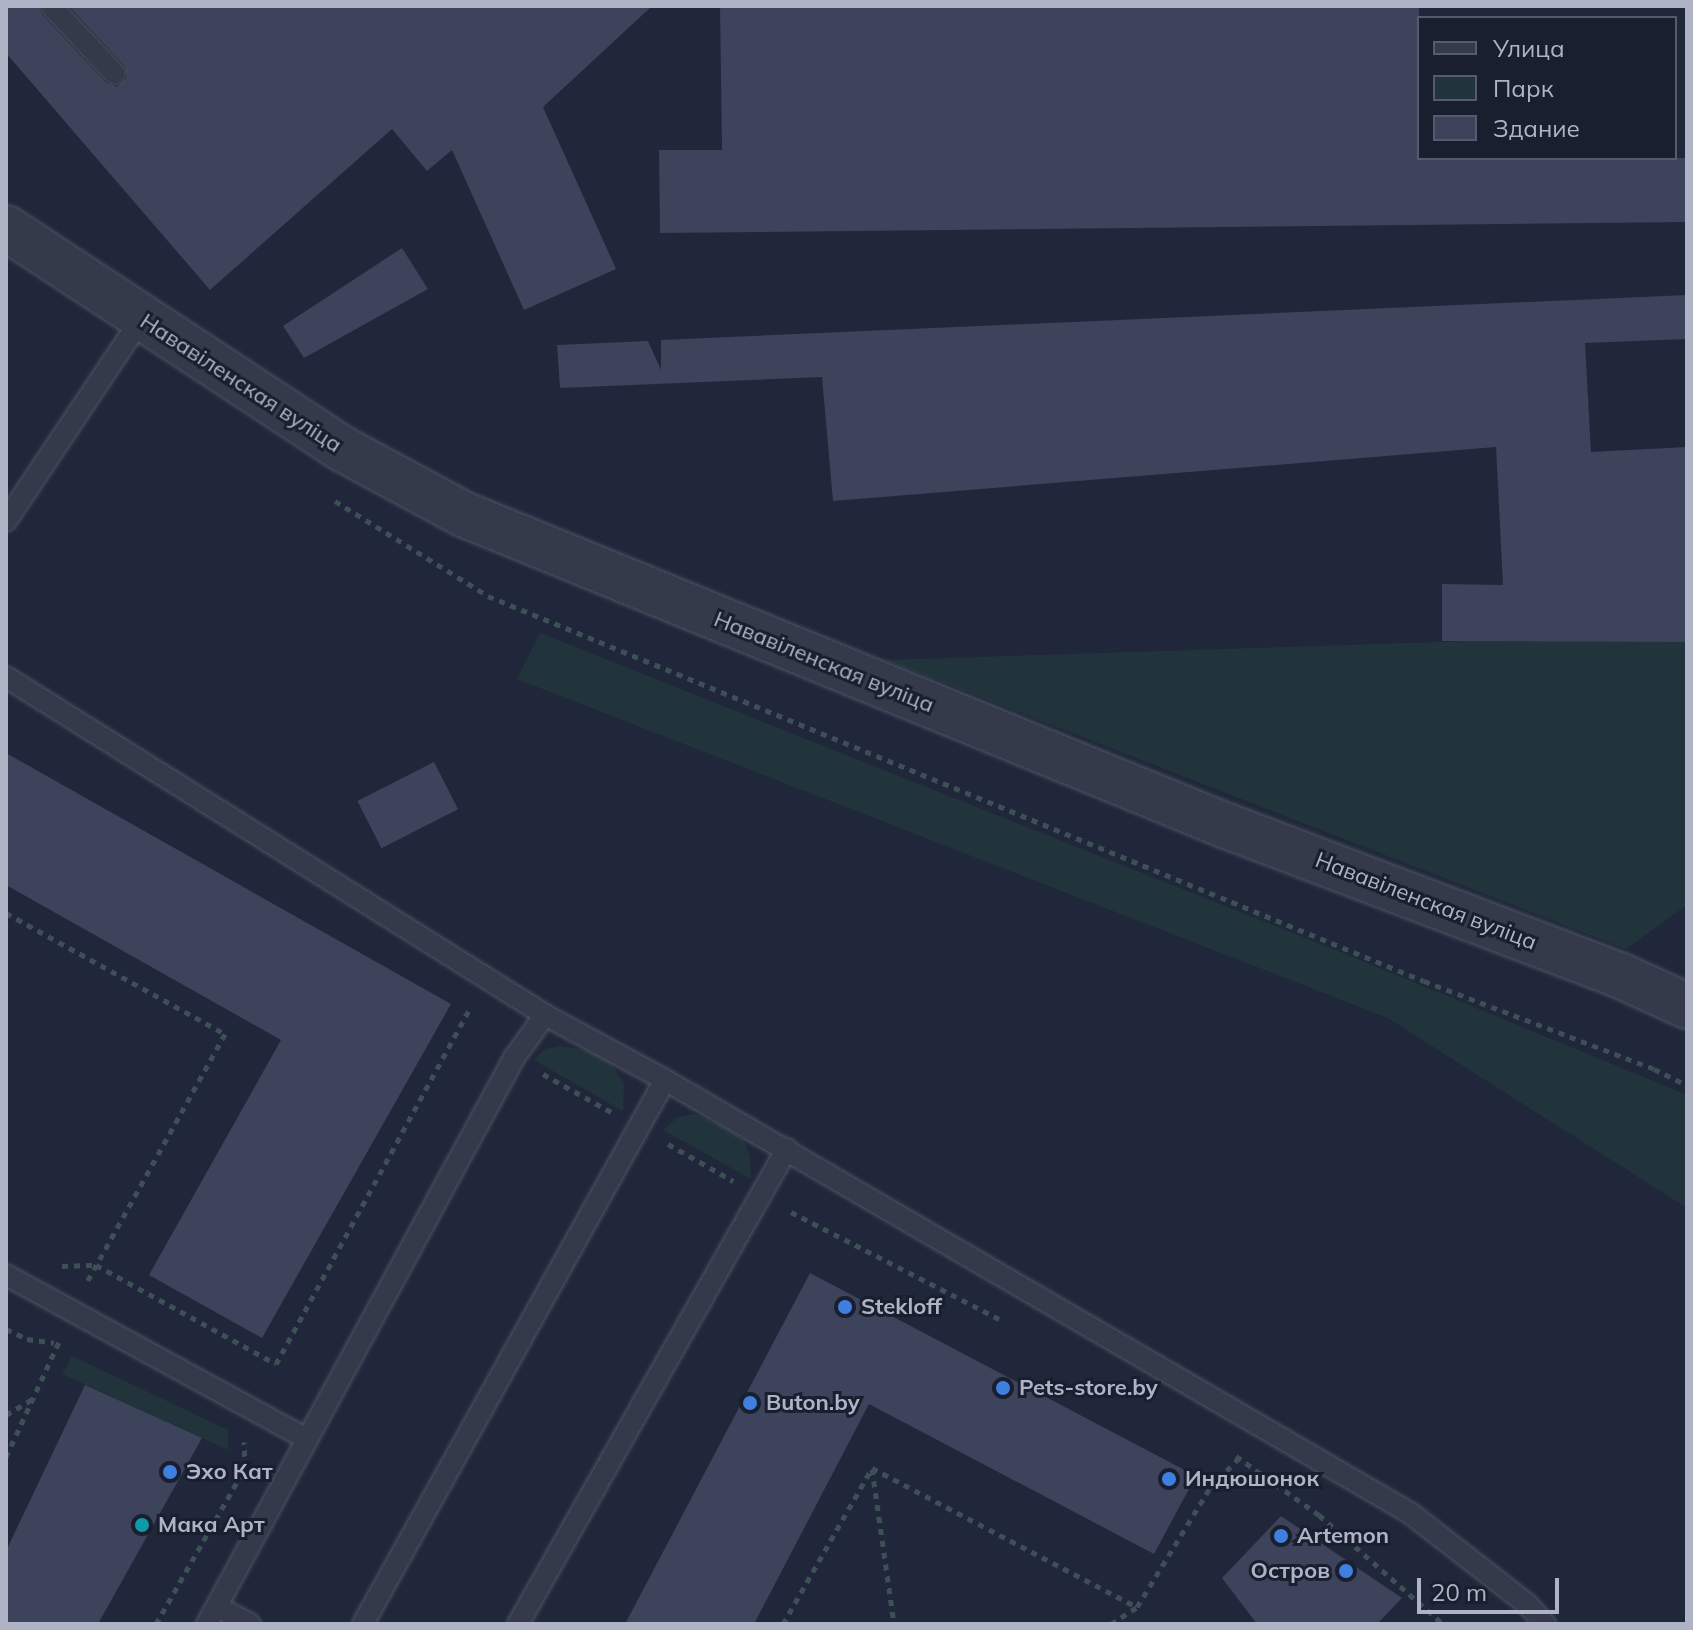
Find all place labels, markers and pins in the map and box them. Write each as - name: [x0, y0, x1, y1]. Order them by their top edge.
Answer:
- place label: Stekloff: [861, 1294, 942, 1320]
- marker: Stekloff: [836, 1298, 854, 1316]
- place label: Pets-store.by: [1019, 1375, 1158, 1401]
- marker: Pets-store.by: [994, 1379, 1012, 1397]
- place label: Buton.by: [766, 1390, 860, 1416]
- marker: Buton.by: [741, 1394, 759, 1412]
- place label: Эхо Кат: [186, 1459, 273, 1485]
- marker: Эхо Кат: [161, 1463, 179, 1481]
- place label: Индюшонок: [1185, 1466, 1319, 1492]
- marker: Индюшонок: [1160, 1470, 1178, 1488]
- place label: Мака Арт: [158, 1512, 265, 1538]
- marker: Мака Арт: [133, 1516, 151, 1534]
- place label: Artemon: [1297, 1523, 1389, 1549]
- marker: Artemon: [1272, 1527, 1290, 1545]
- place label: Остров: [1251, 1558, 1330, 1584]
- marker: Остров: [1337, 1562, 1355, 1580]

